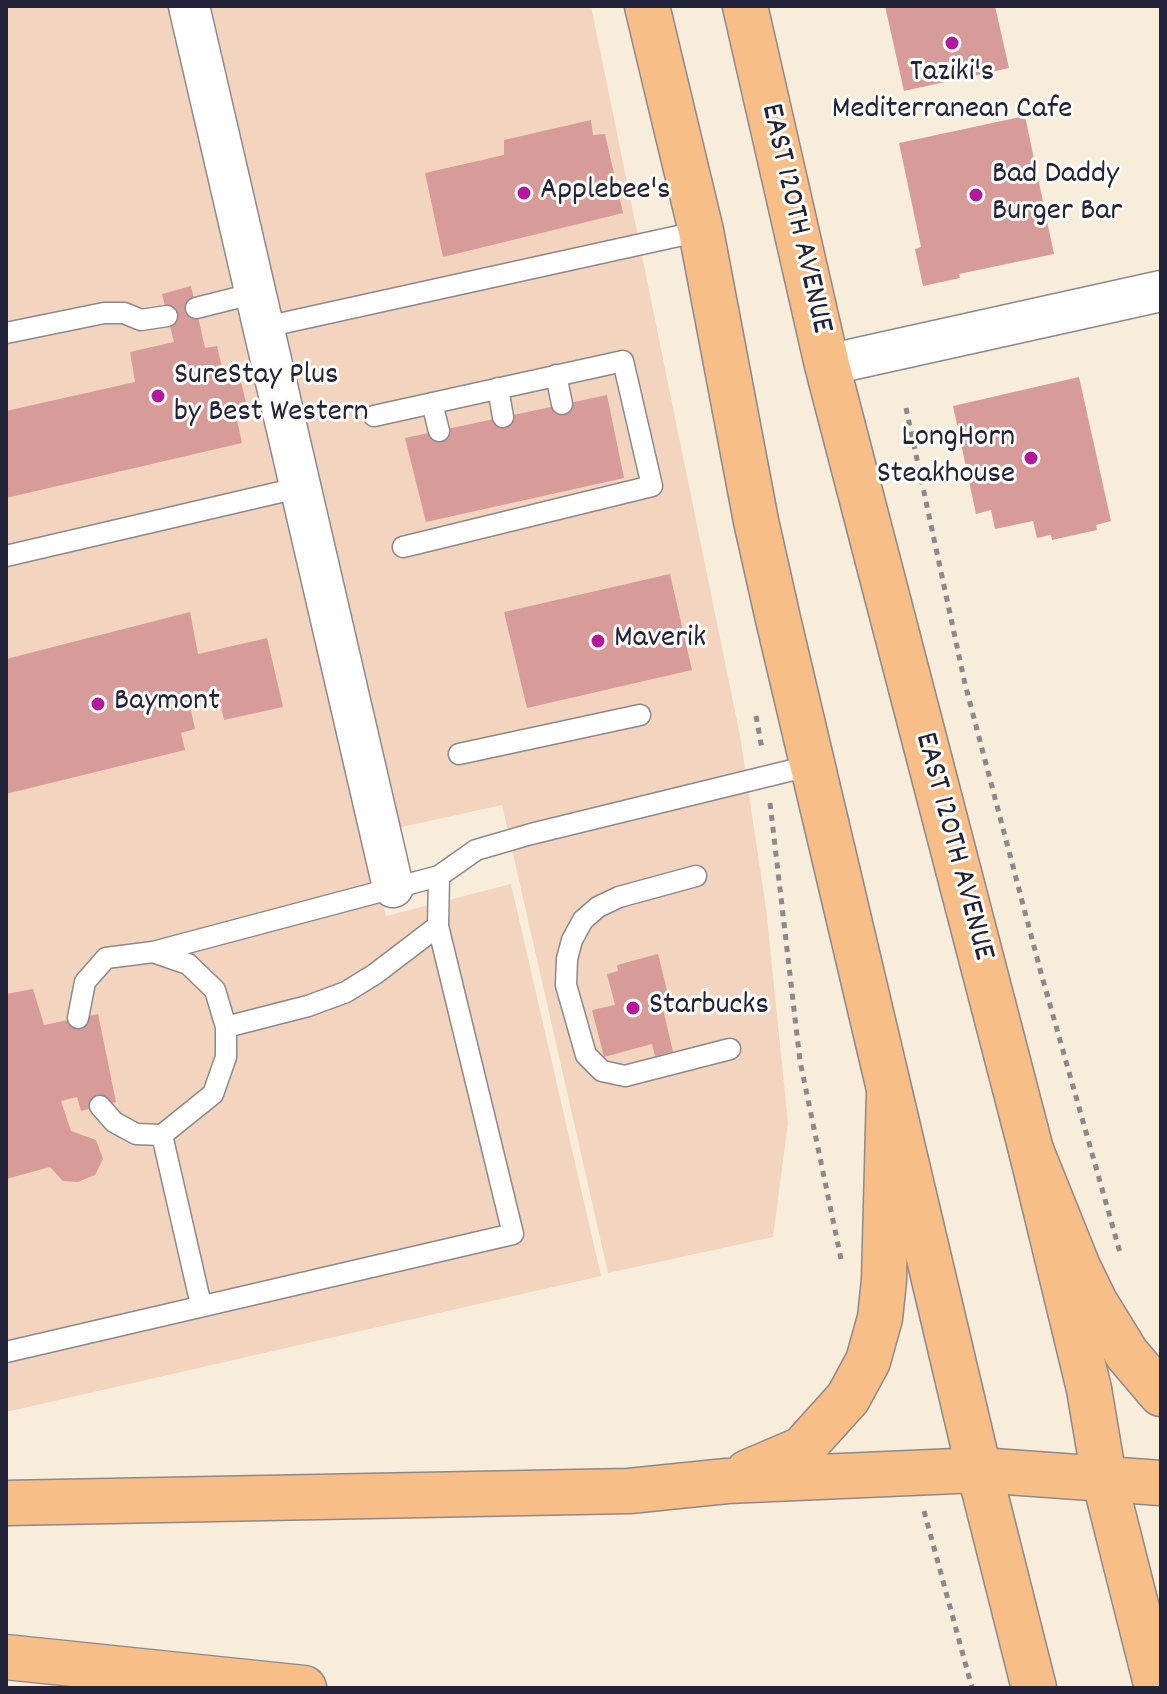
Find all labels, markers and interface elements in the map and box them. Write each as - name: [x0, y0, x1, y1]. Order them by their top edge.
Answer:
- marker: Taziki's Mediterranean Cafe: [943, 34, 961, 52]
- place label: Taziki's Mediterranean Cafe: [832, 56, 1072, 131]
- street label: EAST 120TH AVENUE: [749, 101, 839, 337]
- place label: Bad Daddy Burger Bar: [992, 158, 1122, 233]
- place label: Applebee's: [540, 174, 670, 212]
- marker: Applebee's: [515, 184, 533, 202]
- marker: Bad Daddy Burger Bar: [967, 186, 985, 204]
- place label: SureStay Plus by Best Western: [174, 359, 368, 434]
- marker: SureStay Plus by Best Western: [149, 387, 167, 405]
- place label: LongHorn Steakhouse: [877, 421, 1015, 496]
- marker: LongHorn Steakhouse: [1022, 449, 1040, 467]
- place label: Maverik: [614, 622, 706, 660]
- marker: Maverik: [589, 632, 607, 650]
- place label: Baymont: [114, 685, 220, 723]
- marker: Baymont: [89, 695, 107, 713]
- street label: EAST 120TH AVENUE: [903, 729, 1001, 965]
- place label: Starbucks: [649, 989, 769, 1027]
- marker: Starbucks: [624, 999, 642, 1017]

